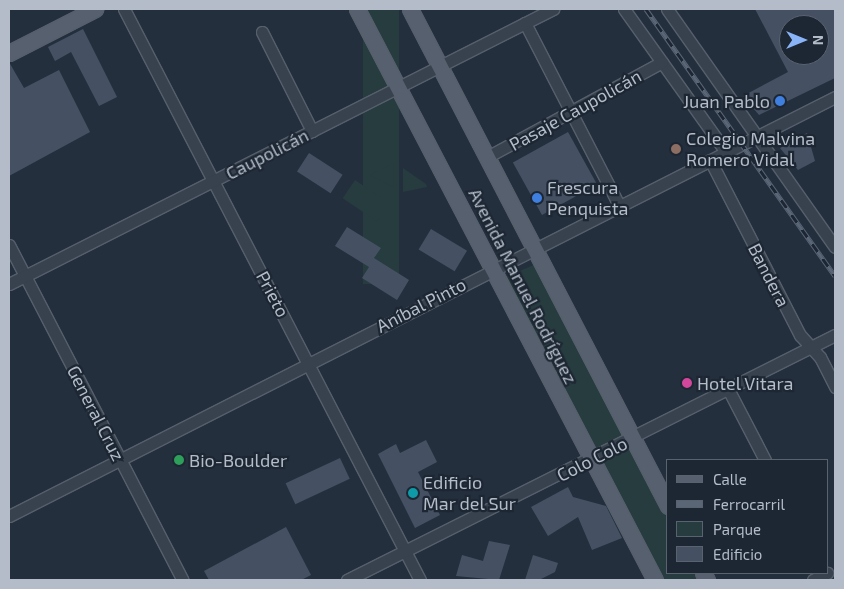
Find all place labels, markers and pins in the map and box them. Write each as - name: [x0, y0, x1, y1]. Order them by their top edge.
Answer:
- place label: Juan Pablo: [683, 90, 770, 112]
- marker: Juan Pablo: [774, 95, 786, 107]
- place label: Colegio Malvina Romero Vidal: [686, 128, 815, 170]
- marker: Colegio Malvina Romero Vidal: [670, 143, 682, 155]
- place label: Frescura Penquista: [547, 177, 629, 220]
- marker: Frescura Penquista: [531, 192, 543, 204]
- place label: Hotel Vitara: [697, 372, 794, 394]
- marker: Hotel Vitara: [681, 377, 693, 389]
- place label: Bio-Boulder: [189, 449, 287, 471]
- marker: Bio-Boulder: [173, 454, 185, 466]
- place label: Edificio Mar del Sur: [423, 472, 517, 514]
- marker: Edificio Mar del Sur: [407, 487, 419, 499]

